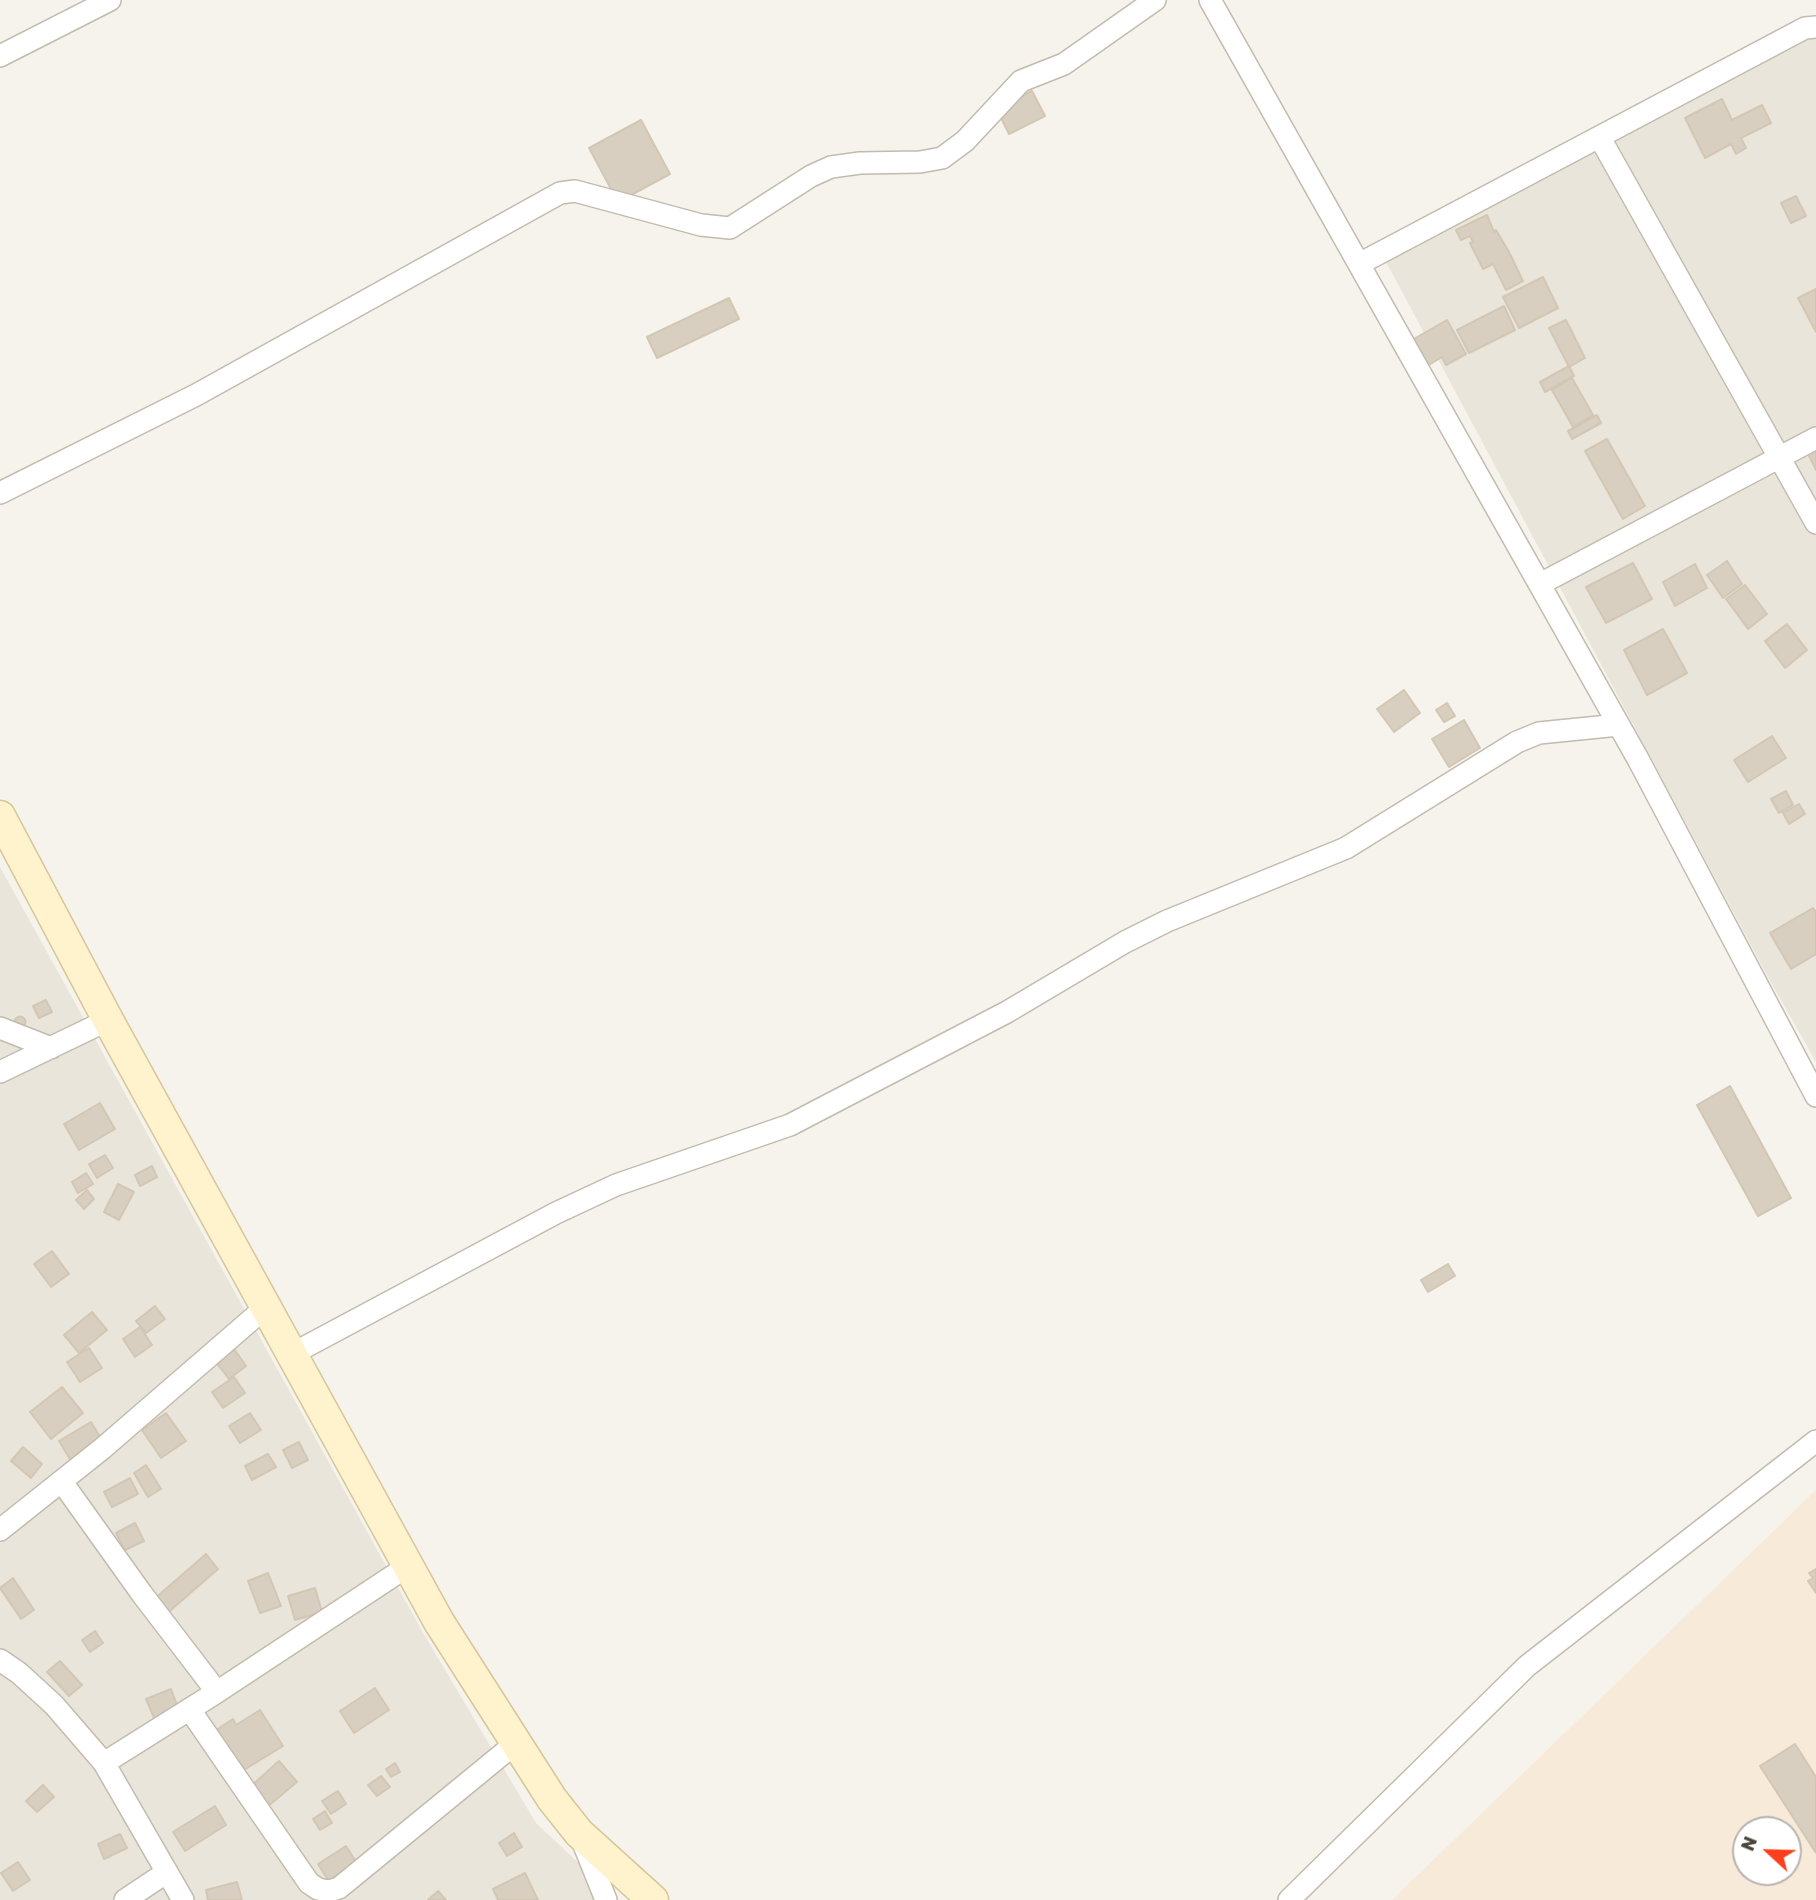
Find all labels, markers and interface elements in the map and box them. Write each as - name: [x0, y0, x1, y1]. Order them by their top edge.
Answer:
- north arrow: [1732, 1816, 1802, 1886]
- text: N: [1736, 1833, 1762, 1854]

